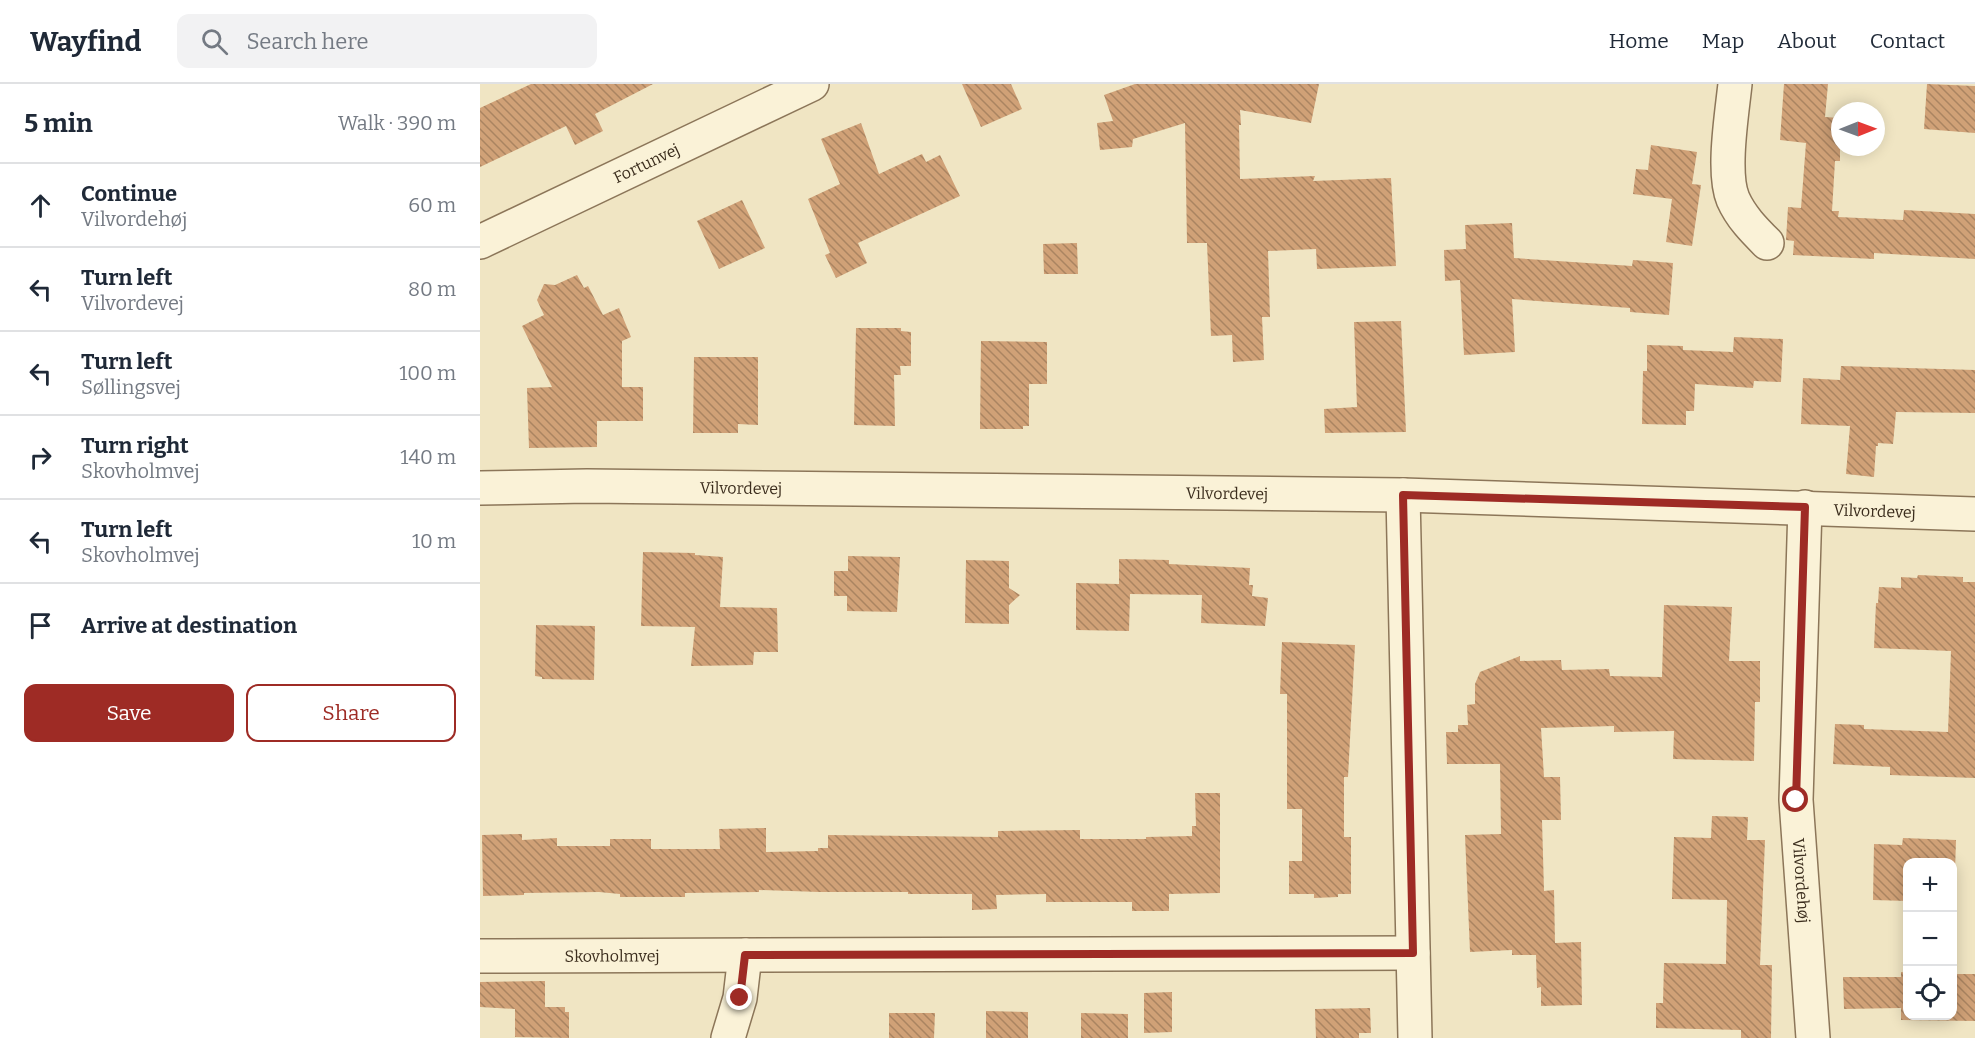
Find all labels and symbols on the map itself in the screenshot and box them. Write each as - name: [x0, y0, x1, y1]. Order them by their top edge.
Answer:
- north arrow: [1831, 102, 1885, 156]
- street label: Fortunvej: [610, 140, 682, 187]
- street label: Vilvordevej: [700, 478, 782, 498]
- street label: Vilvordevej: [1186, 484, 1268, 504]
- street label: Vilvordevej: [1833, 500, 1916, 522]
- route start: [1782, 786, 1808, 812]
- street label: Vilvordehøj: [1789, 837, 1814, 924]
- street label: Skovholmvej: [565, 946, 659, 966]
- route end: [726, 984, 752, 1010]

